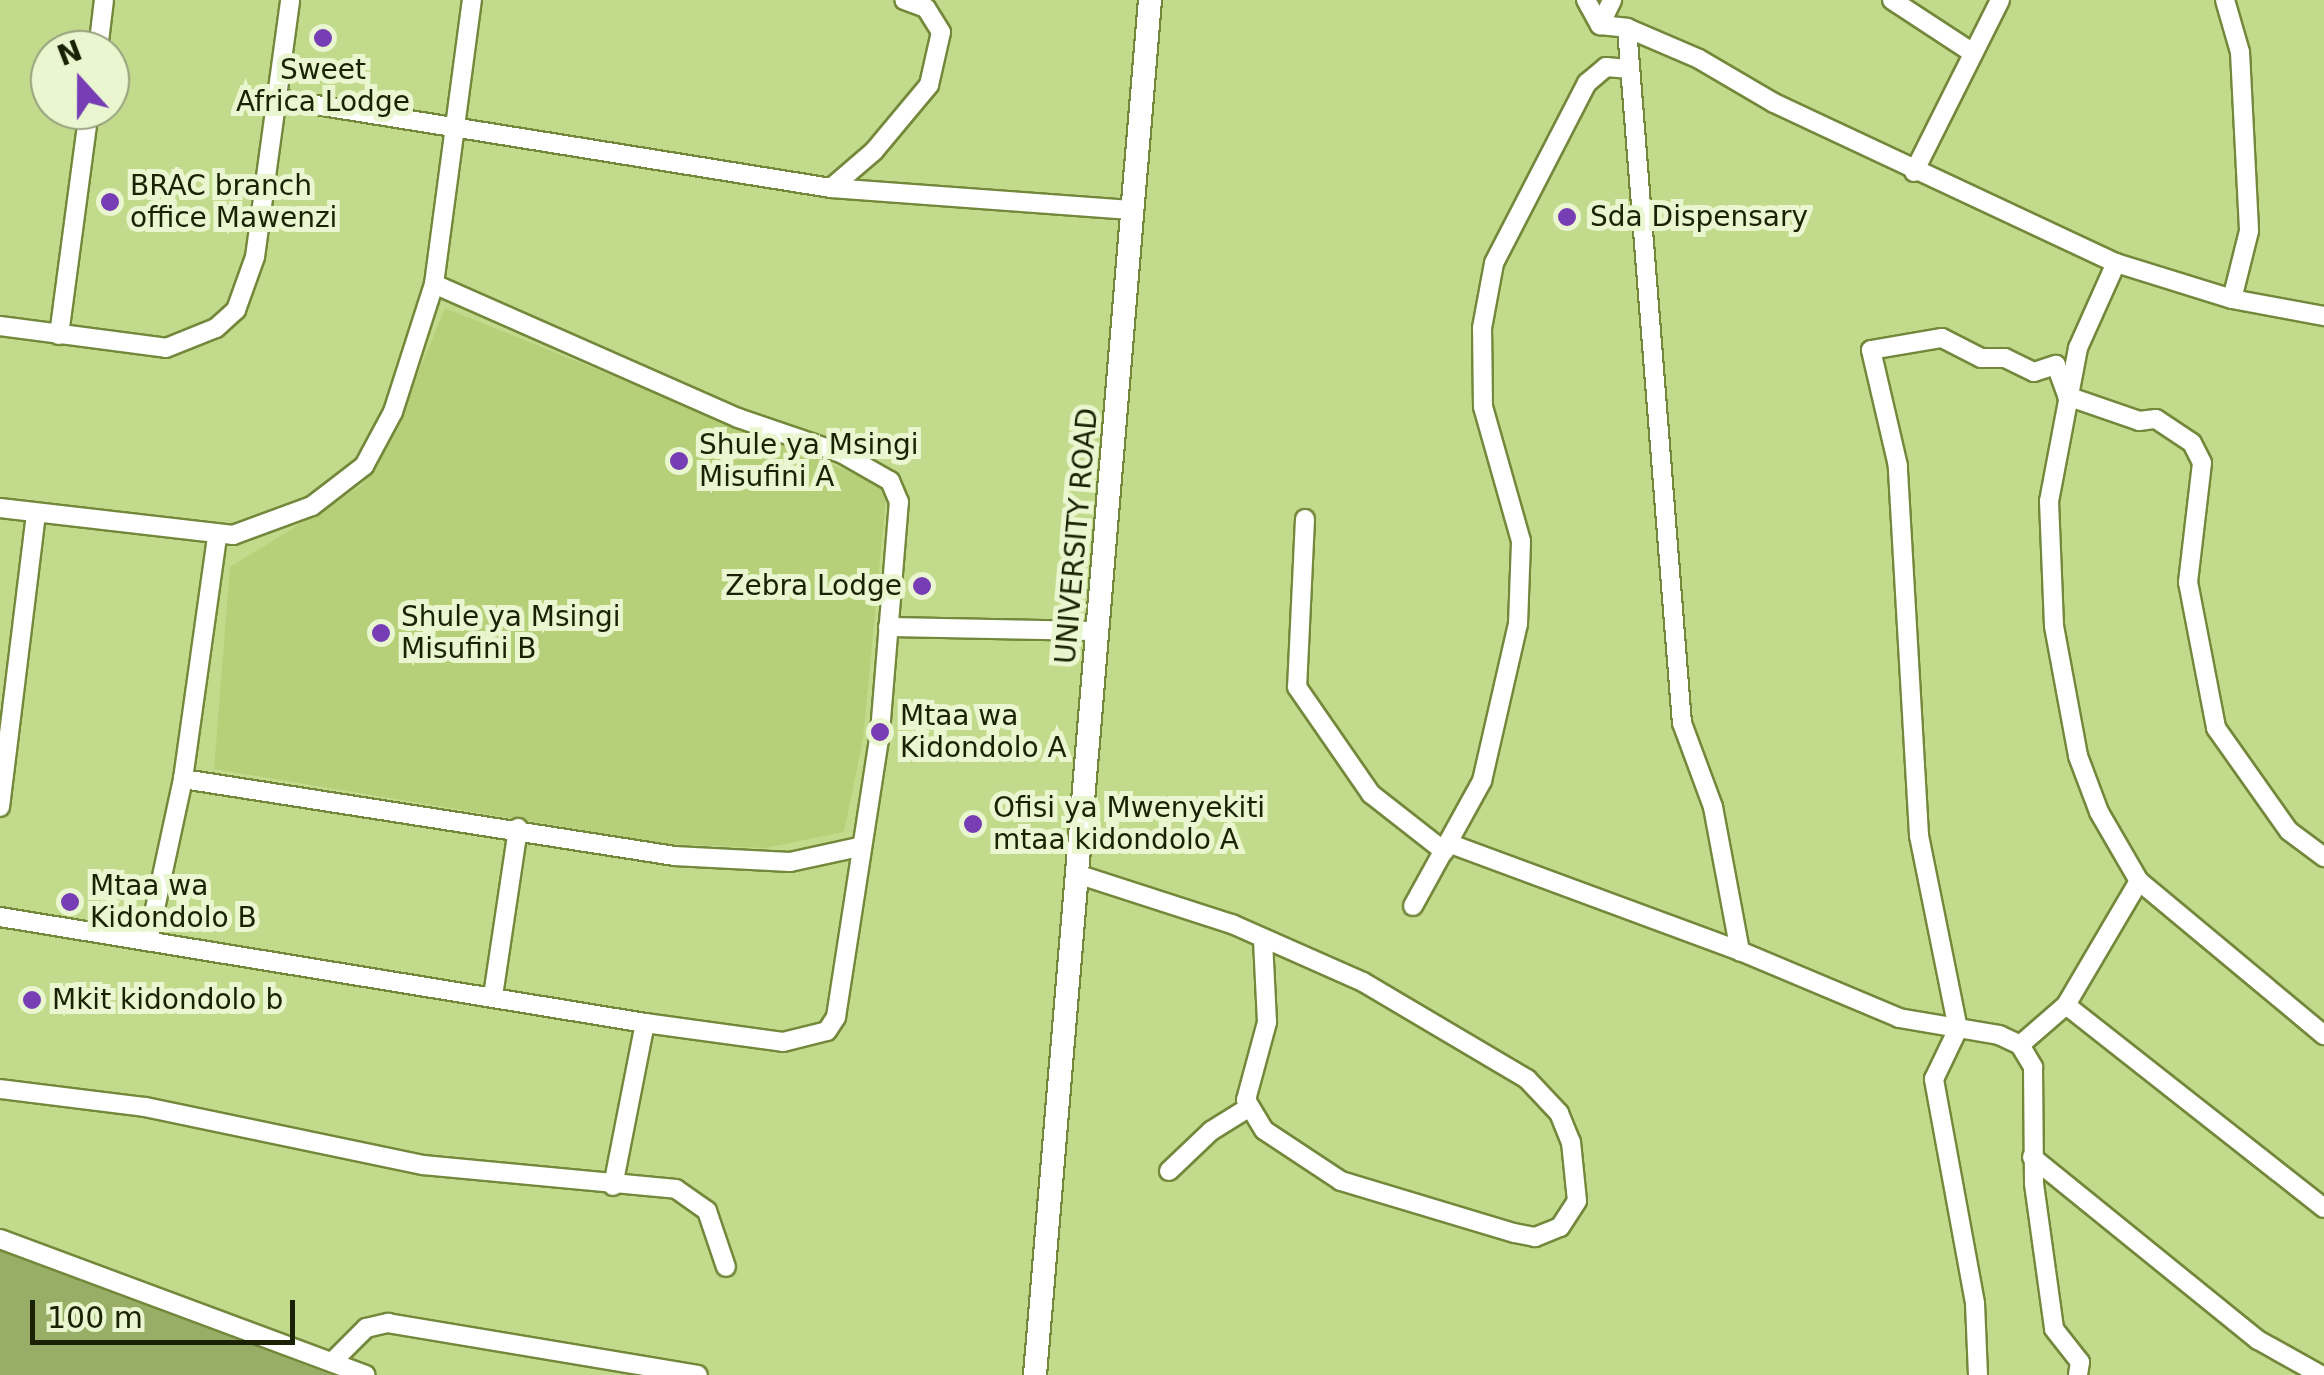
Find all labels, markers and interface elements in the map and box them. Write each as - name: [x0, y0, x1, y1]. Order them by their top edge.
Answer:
- marker: Sweet Africa Lodge: [312, 27, 334, 49]
- north arrow: [30, 30, 130, 130]
- text: N: [53, 34, 87, 73]
- place label: Sweet Africa Lodge: [236, 53, 410, 119]
- place label: BRAC branch office Mawenzi: [130, 169, 337, 235]
- marker: BRAC branch office Mawenzi: [99, 191, 121, 213]
- place label: Sda Dispensary: [1590, 200, 1808, 234]
- marker: Sda Dispensary: [1554, 204, 1580, 230]
- street label: UNIVERSITY ROAD: [1049, 407, 1105, 665]
- place label: Shule ya Msingi Misufini A: [699, 428, 919, 494]
- marker: Shule ya Msingi Misufini A: [668, 450, 690, 472]
- place label: Zebra Lodge: [725, 569, 902, 603]
- marker: Zebra Lodge: [911, 575, 933, 597]
- place label: Shule ya Msingi Misufini B: [401, 600, 621, 666]
- marker: Shule ya Msingi Misufini B: [370, 622, 392, 644]
- place label: Mtaa wa Kidondolo A: [900, 699, 1067, 765]
- marker: Mtaa wa Kidondolo A: [869, 721, 891, 743]
- place label: Ofisi ya Mwenyekiti mtaa kidondolo A: [993, 791, 1265, 857]
- marker: Ofisi ya Mwenyekiti mtaa kidondolo A: [962, 813, 984, 835]
- place label: Mtaa wa Kidondolo B: [90, 869, 257, 935]
- marker: Mtaa wa Kidondolo B: [59, 891, 81, 913]
- place label: Mkit kidondolo b: [52, 983, 283, 1017]
- marker: Mkit kidondolo b: [21, 989, 43, 1011]
- scale bar: [35, 1280, 300, 1342]
- text: 100 m: [47, 1300, 143, 1335]

